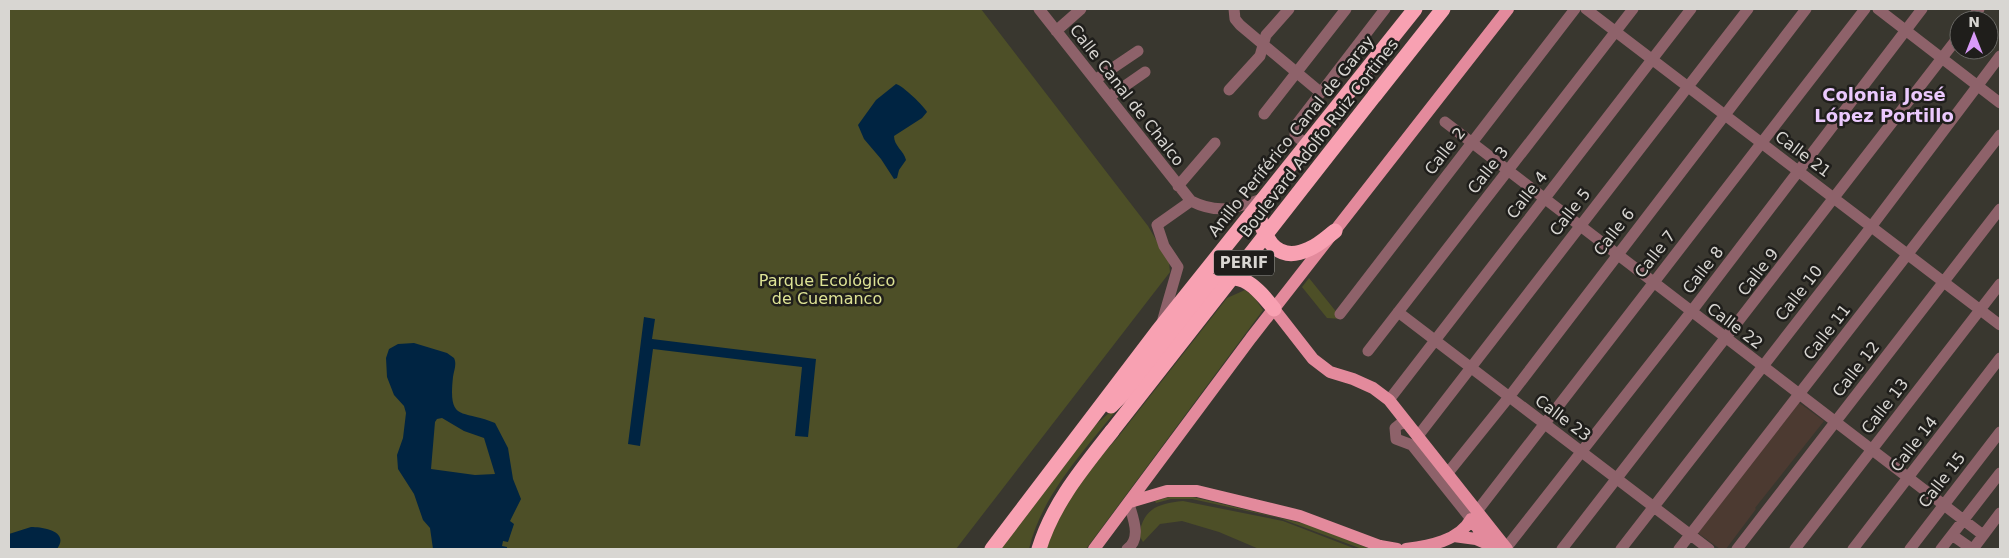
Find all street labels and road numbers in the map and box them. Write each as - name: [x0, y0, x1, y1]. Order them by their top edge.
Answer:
- street label: Calle Canal de Chalco: [1066, 20, 1188, 170]
- street label: Anillo Periférico Canal de Garay: [1204, 32, 1378, 240]
- street label: Boulevard Adolfo Ruiz Cortines: [1236, 35, 1402, 241]
- street label: Calle 2: [1421, 123, 1469, 179]
- street label: Calle 21: [1771, 127, 1835, 181]
- street label: Calle 3: [1464, 142, 1512, 198]
- street label: Calle 4: [1503, 167, 1551, 223]
- street label: Calle 5: [1546, 184, 1594, 240]
- street label: Calle 6: [1590, 204, 1638, 260]
- street label: Calle 7: [1631, 226, 1679, 282]
- street label: Calle 8: [1679, 242, 1727, 298]
- street label: Calle 9: [1734, 244, 1782, 300]
- road number: PERIF: [1214, 250, 1274, 276]
- street label: Calle 10: [1771, 261, 1827, 325]
- street label: Calle 22: [1703, 299, 1767, 353]
- street label: Calle 11: [1799, 300, 1855, 364]
- street label: Calle 12: [1828, 337, 1884, 401]
- street label: Calle 13: [1857, 374, 1913, 438]
- street label: Calle 23: [1531, 391, 1595, 445]
- street label: Calle 14: [1886, 412, 1942, 476]
- street label: Calle 15: [1914, 448, 1970, 512]

